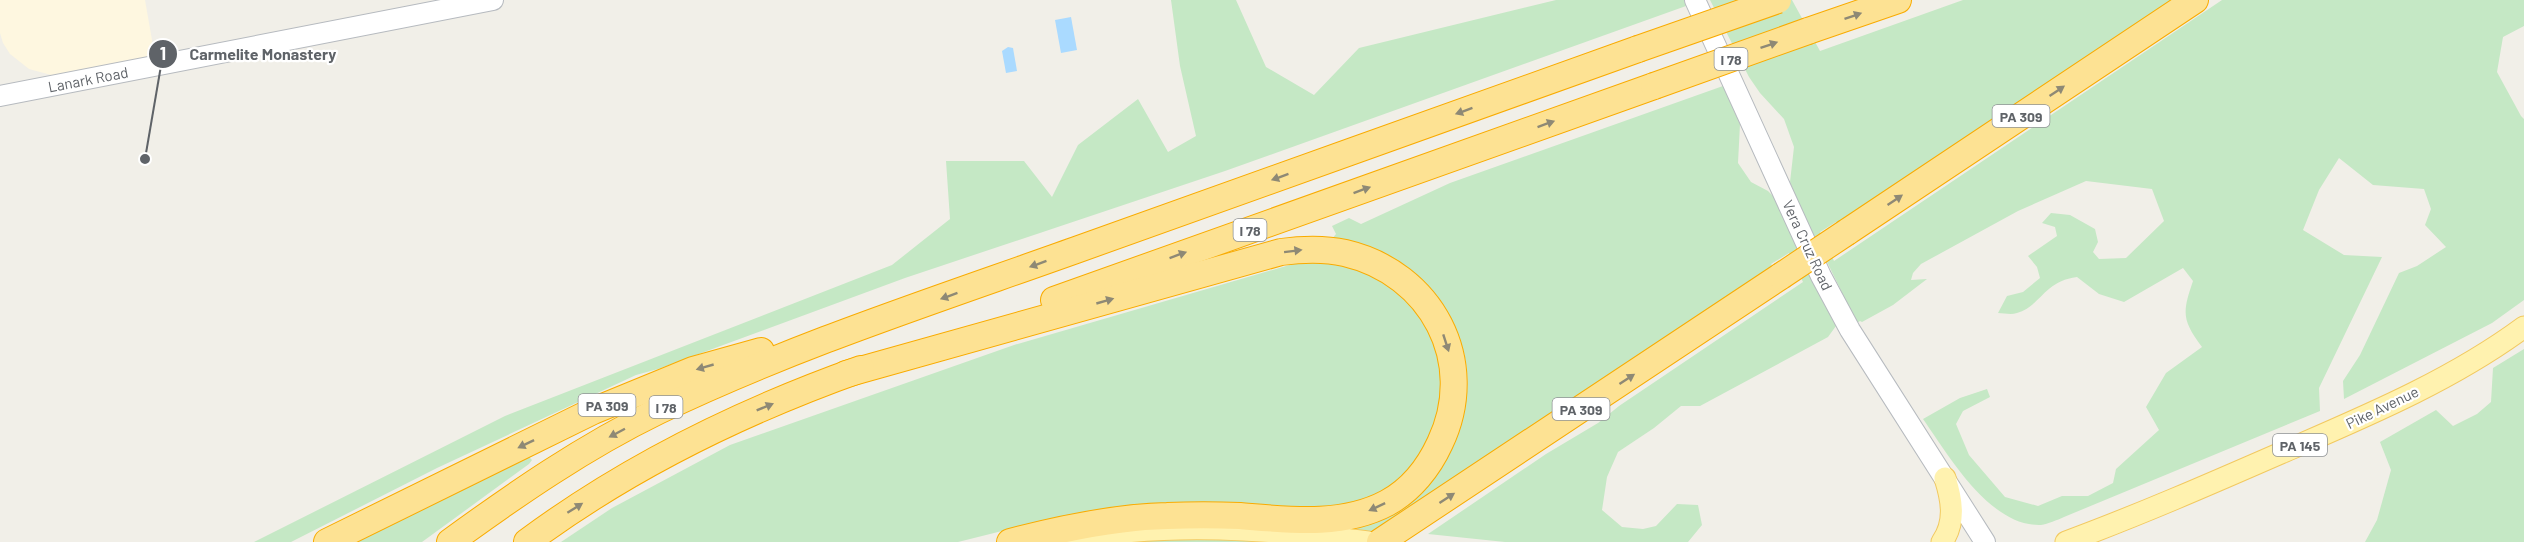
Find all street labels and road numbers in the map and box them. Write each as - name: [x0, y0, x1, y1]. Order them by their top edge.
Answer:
- road number: I 78: [1714, 48, 1748, 70]
- street label: Lanark Road: [46, 62, 130, 96]
- road number: PA 309: [1992, 105, 2050, 127]
- street label: Vera Cruz Road: [1779, 197, 1837, 293]
- road number: I 78: [1234, 219, 1266, 241]
- street label: Pike Avenue: [2343, 382, 2421, 432]
- road number: PA 309: [578, 394, 636, 416]
- road number: I 78: [650, 396, 682, 418]
- road number: PA 309: [1552, 398, 1610, 420]
- road number: PA 145: [2273, 434, 2327, 456]

